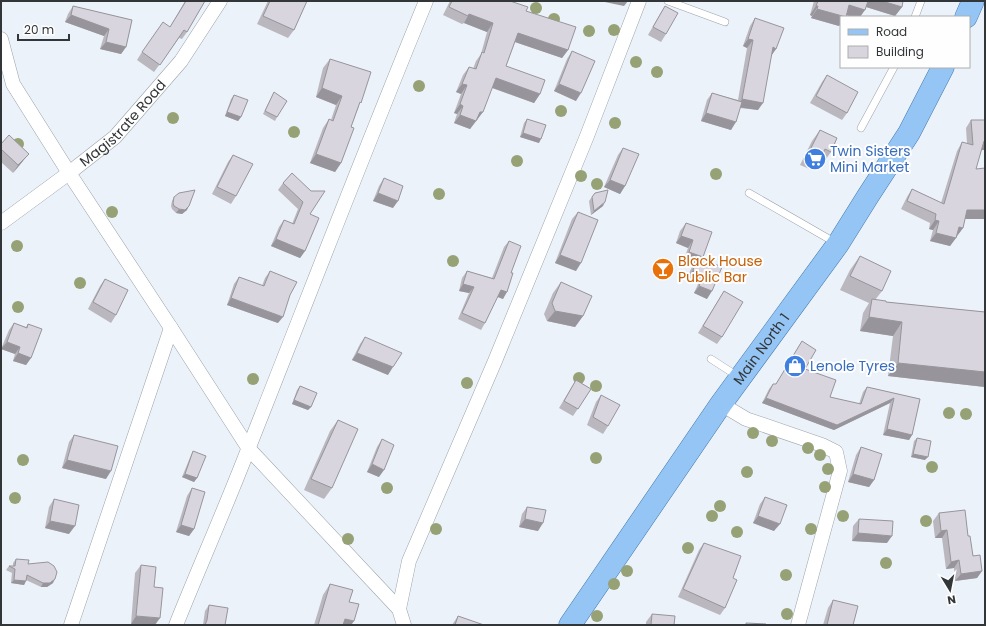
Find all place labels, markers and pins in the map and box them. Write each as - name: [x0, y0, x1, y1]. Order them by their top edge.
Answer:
- place label: Twin Sisters Mini Market: [830, 141, 910, 177]
- supermarket icon: Twin Sisters Mini Market: [802, 146, 828, 172]
- place label: Black House Public Bar: [678, 251, 763, 287]
- bar icon: Black House Public Bar: [650, 256, 676, 282]
- shop icon: Lenole Tyres: [782, 353, 808, 379]
- place label: Lenole Tyres: [810, 356, 895, 376]

